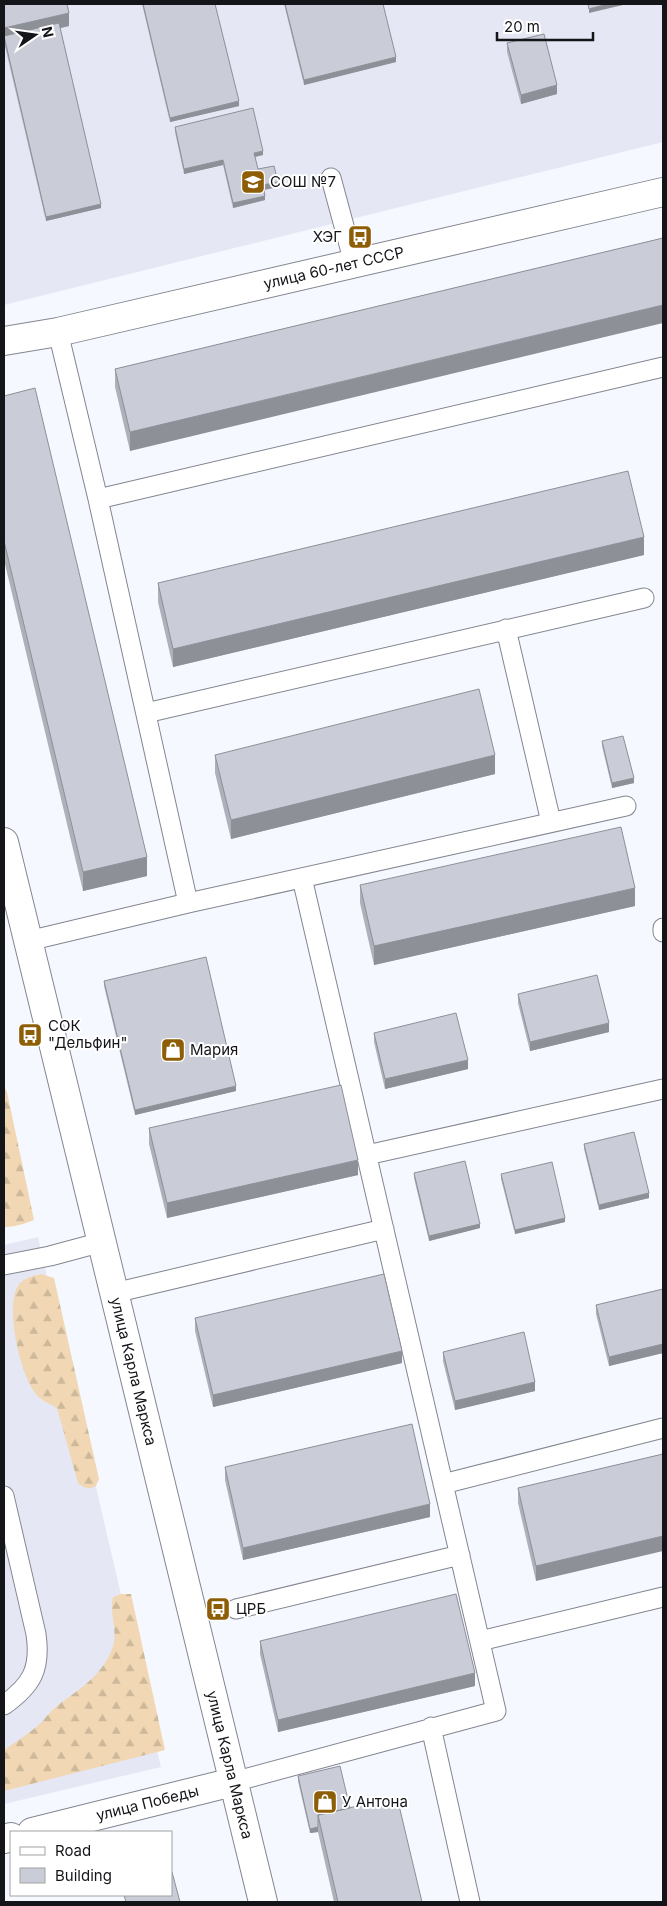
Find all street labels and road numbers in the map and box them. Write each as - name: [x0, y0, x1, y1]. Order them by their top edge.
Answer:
- street label: улица 60-лет СССР: [262, 242, 406, 293]
- street label: улица Карла Маркса: [107, 1295, 161, 1447]
- street label: улица Карла Маркса: [203, 1689, 257, 1841]
- street label: улица Победы: [94, 1781, 201, 1825]

